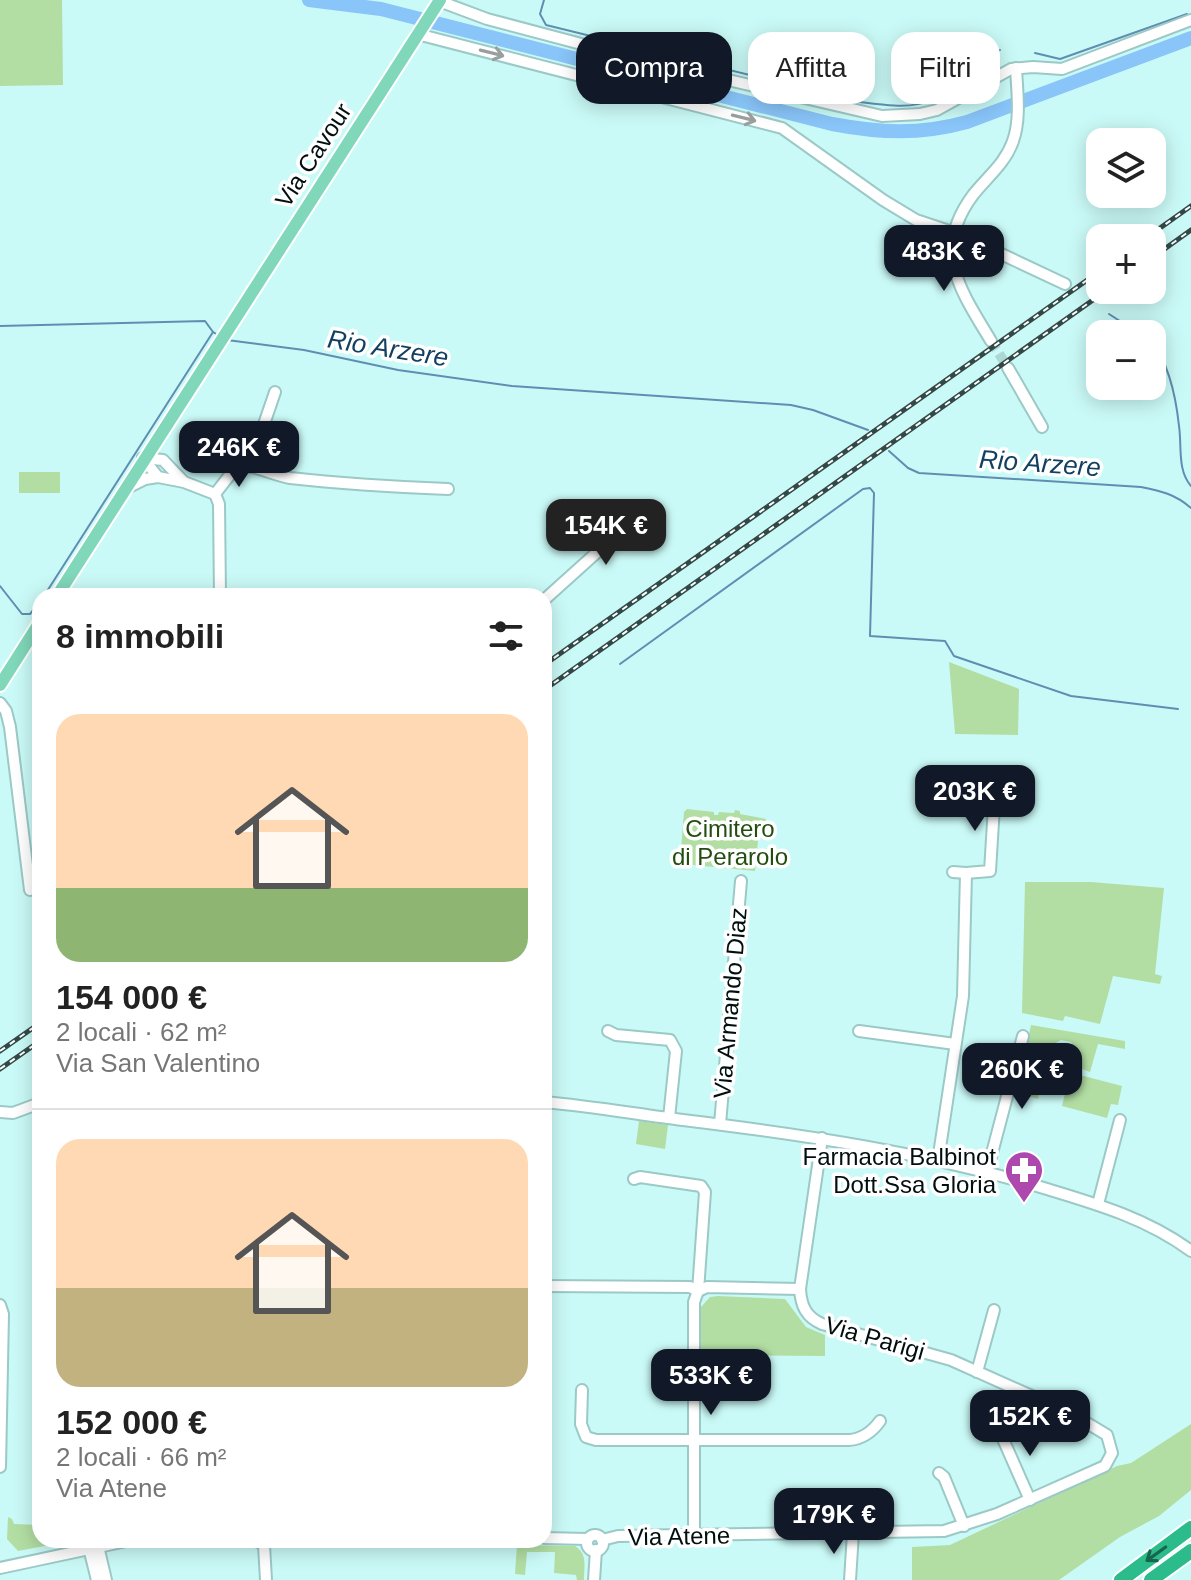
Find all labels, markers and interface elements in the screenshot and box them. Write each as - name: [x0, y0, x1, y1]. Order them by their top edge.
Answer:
- chip: Compra: [576, 32, 732, 104]
- chip: Affitta: [748, 32, 875, 104]
- chip: Filtri: [891, 32, 1000, 104]
- one-way arrow: [479, 46, 504, 61]
- street label: Via Cavour: [269, 98, 357, 212]
- one-way arrow: [730, 111, 756, 126]
- map controls: [1086, 128, 1166, 400]
- button: layers: [1086, 128, 1166, 208]
- button: +: [1086, 224, 1166, 304]
- pin: 483K €: [879, 225, 1009, 293]
- text: 483K €: [902, 236, 986, 266]
- button: −: [1086, 320, 1166, 400]
- water label: Rio Arzere: [325, 324, 451, 372]
- pin: 246K €: [174, 421, 304, 489]
- text: 246K €: [197, 432, 281, 462]
- water label: Rio Arzere: [978, 444, 1102, 482]
- pin: 154K €: [541, 499, 671, 567]
- text: 154K €: [564, 510, 648, 540]
- icon: filters: [484, 614, 528, 658]
- text: 8 immobili: [56, 617, 224, 655]
- pin: 203K €: [910, 765, 1040, 833]
- icon: home: [220, 766, 364, 910]
- text: 203K €: [933, 776, 1017, 806]
- park label: Cimitero di Perarolo: [672, 815, 788, 870]
- street label: Via Armando Diaz: [708, 906, 752, 1100]
- text: 154 000 €: [56, 978, 207, 1016]
- text: 2 locali · 62 m²: [56, 1017, 227, 1047]
- pin: 260K €: [957, 1043, 1087, 1111]
- text: Via San Valentino: [56, 1048, 260, 1078]
- text: 260K €: [980, 1054, 1064, 1084]
- place label: Farmacia Balbinot Dott.Ssa Gloria: [803, 1143, 997, 1198]
- pharmacy icon: Farmacia Balbinot Dott.Ssa Gloria: [1003, 1149, 1045, 1204]
- icon: home: [220, 1191, 364, 1335]
- street label: Via Parigi: [822, 1311, 928, 1365]
- pin: 533K €: [646, 1349, 776, 1417]
- text: 533K €: [669, 1360, 753, 1390]
- pin: 152K €: [965, 1390, 1095, 1458]
- text: 152K €: [988, 1401, 1072, 1431]
- text: 152 000 €: [56, 1403, 207, 1441]
- text: 2 locali · 66 m²: [56, 1442, 227, 1472]
- text: Via Atene: [56, 1473, 167, 1503]
- pin: 179K €: [769, 1488, 899, 1556]
- text: 179K €: [792, 1499, 876, 1529]
- street label: Via Atene: [628, 1522, 730, 1550]
- one-way arrow: [1145, 1546, 1167, 1563]

